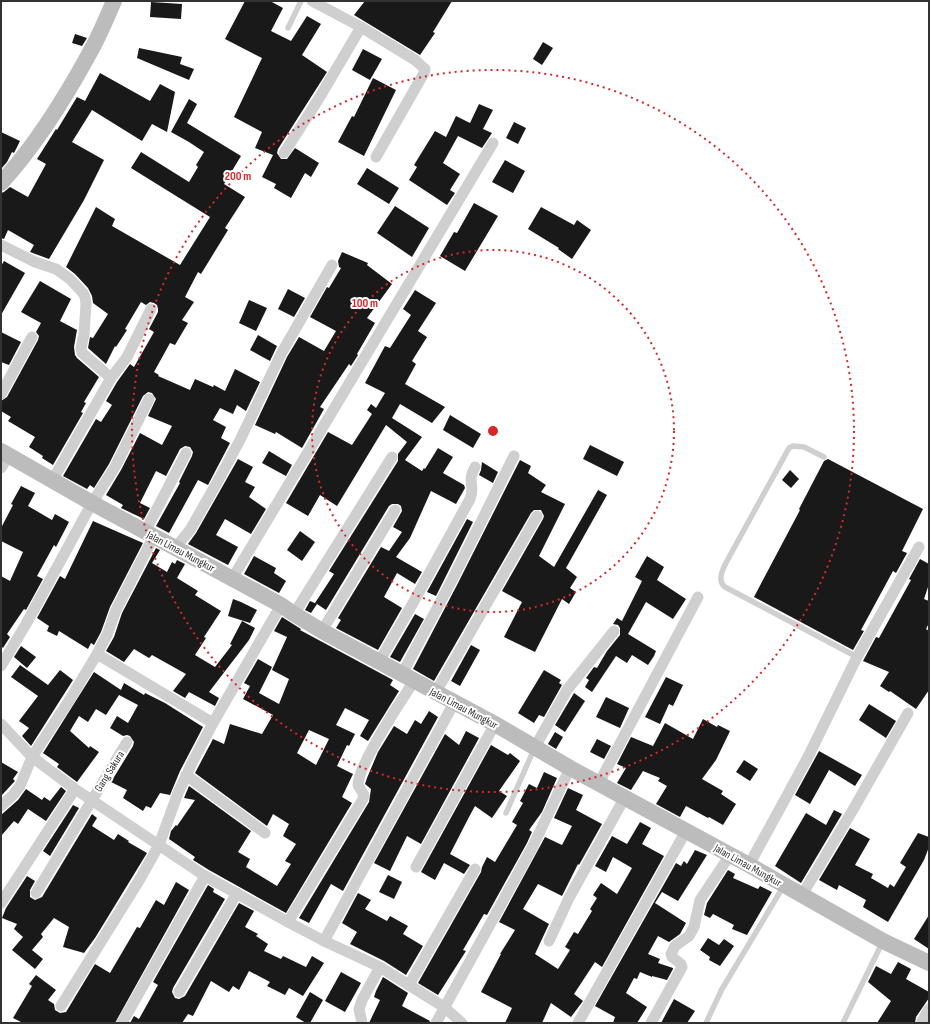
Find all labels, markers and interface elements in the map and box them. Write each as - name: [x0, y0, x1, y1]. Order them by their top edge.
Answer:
- text: 200 m: [225, 169, 251, 184]
- text: 100 m: [352, 296, 378, 311]
- centre of rings: [486, 424, 500, 438]
- street label: Jalan Limau Mungkur: [144, 528, 217, 575]
- street label: Jalan Limau Mungkur: [427, 685, 500, 732]
- street label: Gang Sakura: [92, 749, 127, 794]
- street label: Jalan Limau Mungkur: [711, 841, 784, 889]

